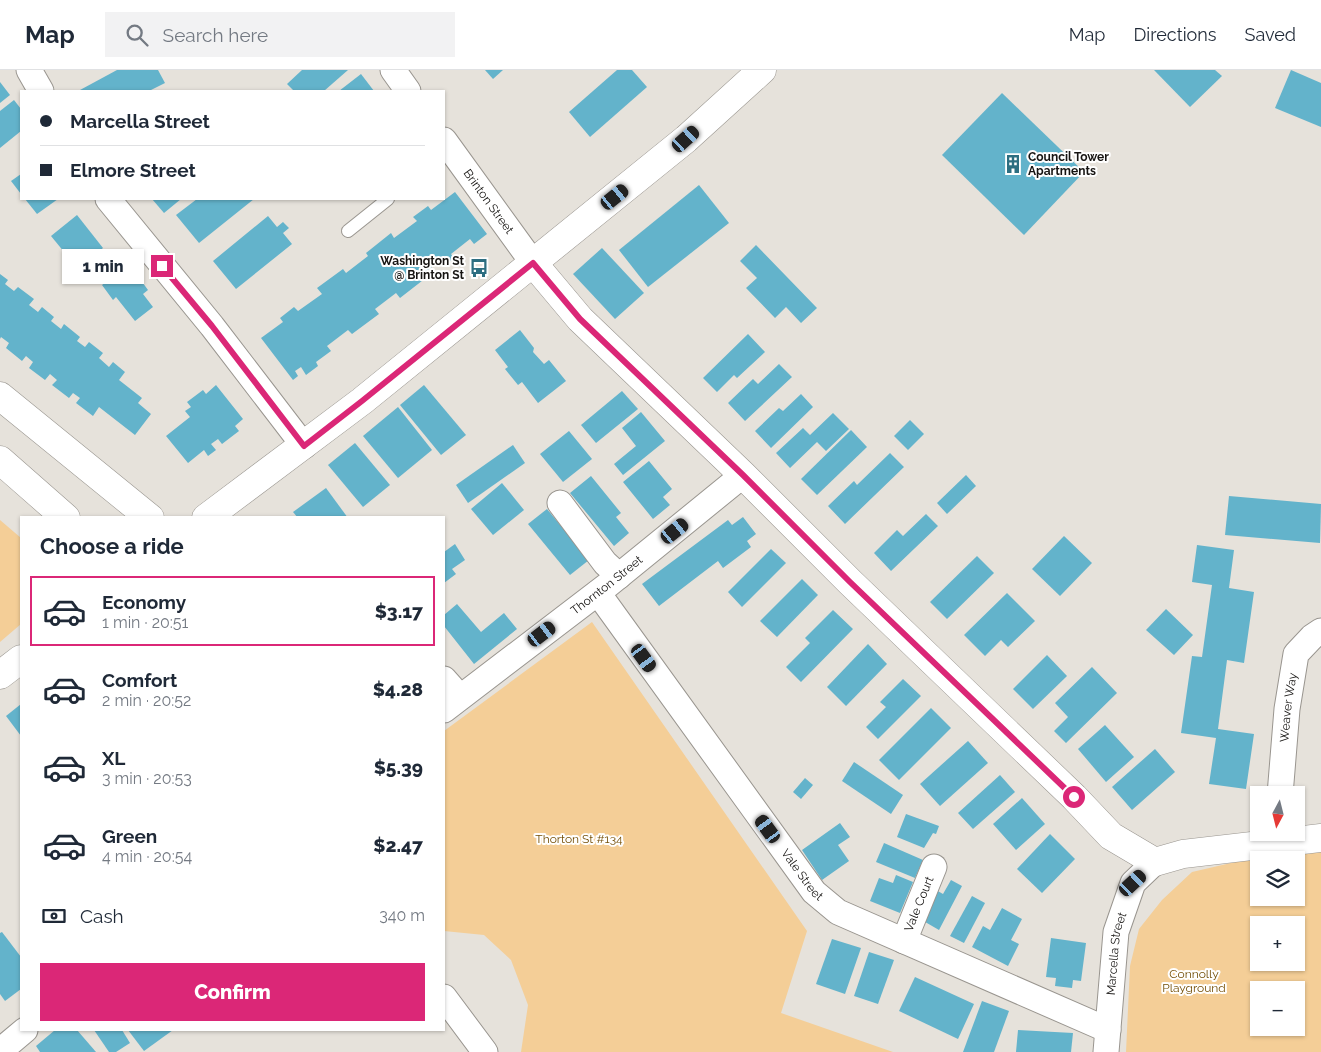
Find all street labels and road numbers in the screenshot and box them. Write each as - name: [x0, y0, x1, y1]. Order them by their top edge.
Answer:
- street label: Brinton Street: [461, 167, 517, 237]
- street label: Thornton Street: [568, 553, 645, 618]
- street label: Weaver Way: [1277, 671, 1300, 743]
- street label: Vale Street: [778, 846, 826, 903]
- street label: Vale Court: [902, 874, 936, 934]
- street label: Marcella Street: [1104, 910, 1129, 996]

